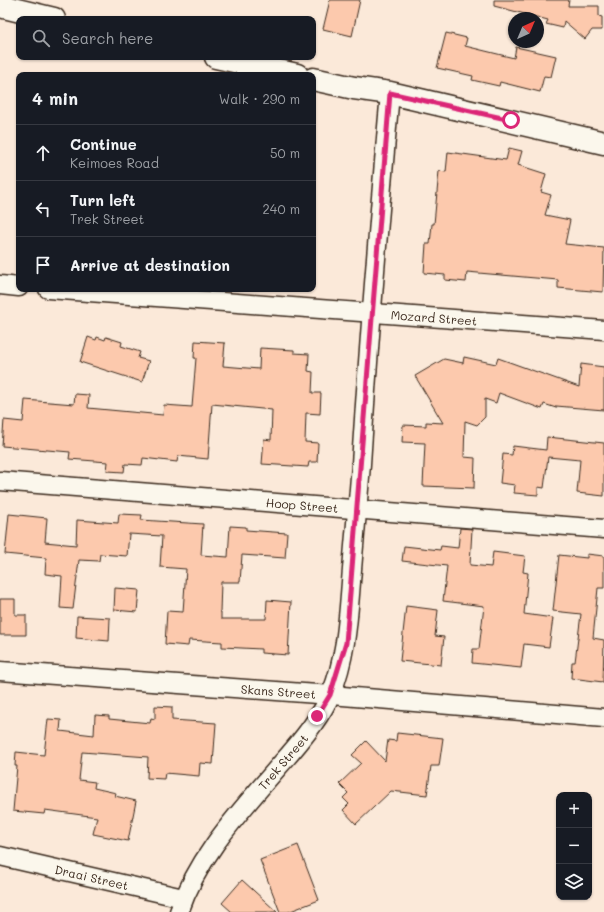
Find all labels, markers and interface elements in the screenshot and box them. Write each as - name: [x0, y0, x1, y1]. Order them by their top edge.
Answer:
- north arrow: [508, 12, 544, 48]
- search box: [16, 16, 316, 60]
- icon: search: [30, 27, 52, 49]
- text: Search here: [62, 28, 153, 48]
- text: 4 min: [32, 87, 78, 109]
- text: Walk · 290 m: [219, 90, 300, 107]
- route start: [502, 111, 520, 129]
- text: Continue: [70, 134, 137, 154]
- icon: ahead: [32, 142, 54, 164]
- text: 50 m: [270, 144, 300, 161]
- text: Keimoes Road: [70, 154, 159, 171]
- text: Turn left: [70, 190, 135, 210]
- icon: left: [32, 198, 54, 220]
- text: 240 m: [263, 200, 300, 217]
- text: Trek Street: [70, 210, 144, 227]
- icon: arrive: [32, 254, 54, 276]
- text: Arrive at destination: [70, 255, 230, 275]
- street label: Mozard Street: [390, 306, 478, 329]
- street label: Hoop Street: [265, 494, 339, 516]
- street label: Skans Street: [240, 680, 316, 702]
- route end: [308, 707, 326, 725]
- street label: Trek Street: [254, 730, 311, 793]
- map controls: [556, 792, 592, 900]
- button: +: [556, 792, 592, 828]
- button: −: [556, 828, 592, 864]
- street label: Draai Street: [53, 861, 130, 893]
- button: layers: [556, 864, 592, 900]

